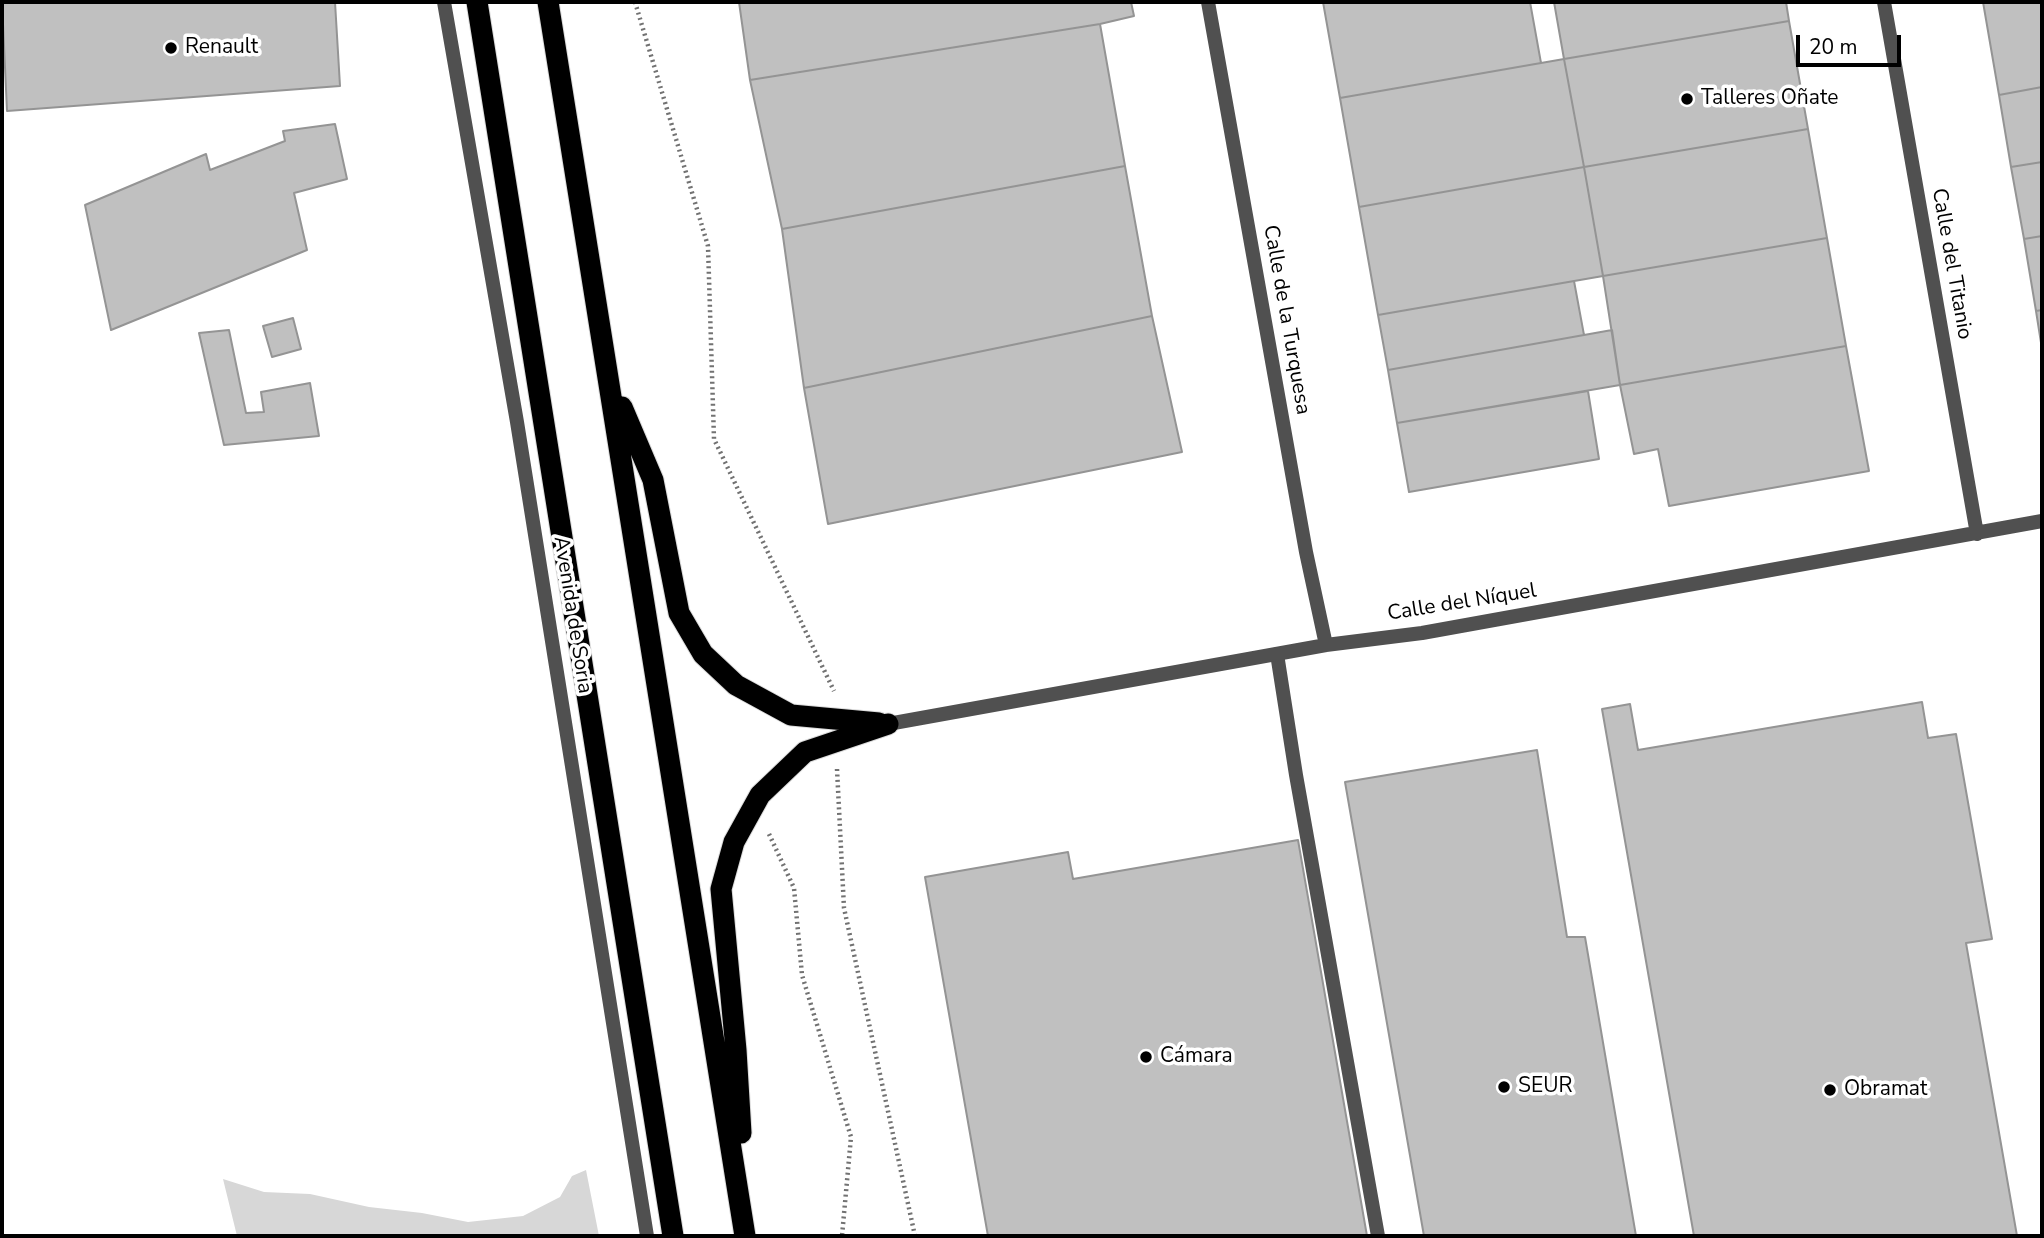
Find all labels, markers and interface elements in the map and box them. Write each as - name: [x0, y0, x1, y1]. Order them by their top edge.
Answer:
- scale bar: [1799, 21, 1904, 65]
- text: 20 m: [1809, 33, 1858, 61]
- place label: Renault: [185, 35, 258, 61]
- marker: Renault: [163, 40, 179, 56]
- place label: Talleres Oñate: [1701, 86, 1838, 112]
- marker: Talleres Oñate: [1679, 91, 1695, 107]
- street label: Calle del Titanio: [1925, 186, 1977, 342]
- street label: Calle de la Turquesa: [1257, 223, 1315, 417]
- street label: Avenida de Soria: [547, 534, 597, 696]
- street label: Calle del Níquel: [1386, 579, 1538, 627]
- place label: Cámara: [1160, 1044, 1233, 1070]
- marker: Cámara: [1138, 1049, 1154, 1065]
- place label: SEUR: [1518, 1074, 1572, 1100]
- place label: Obramat: [1844, 1077, 1927, 1103]
- marker: SEUR: [1496, 1079, 1512, 1095]
- marker: Obramat: [1822, 1082, 1838, 1098]

